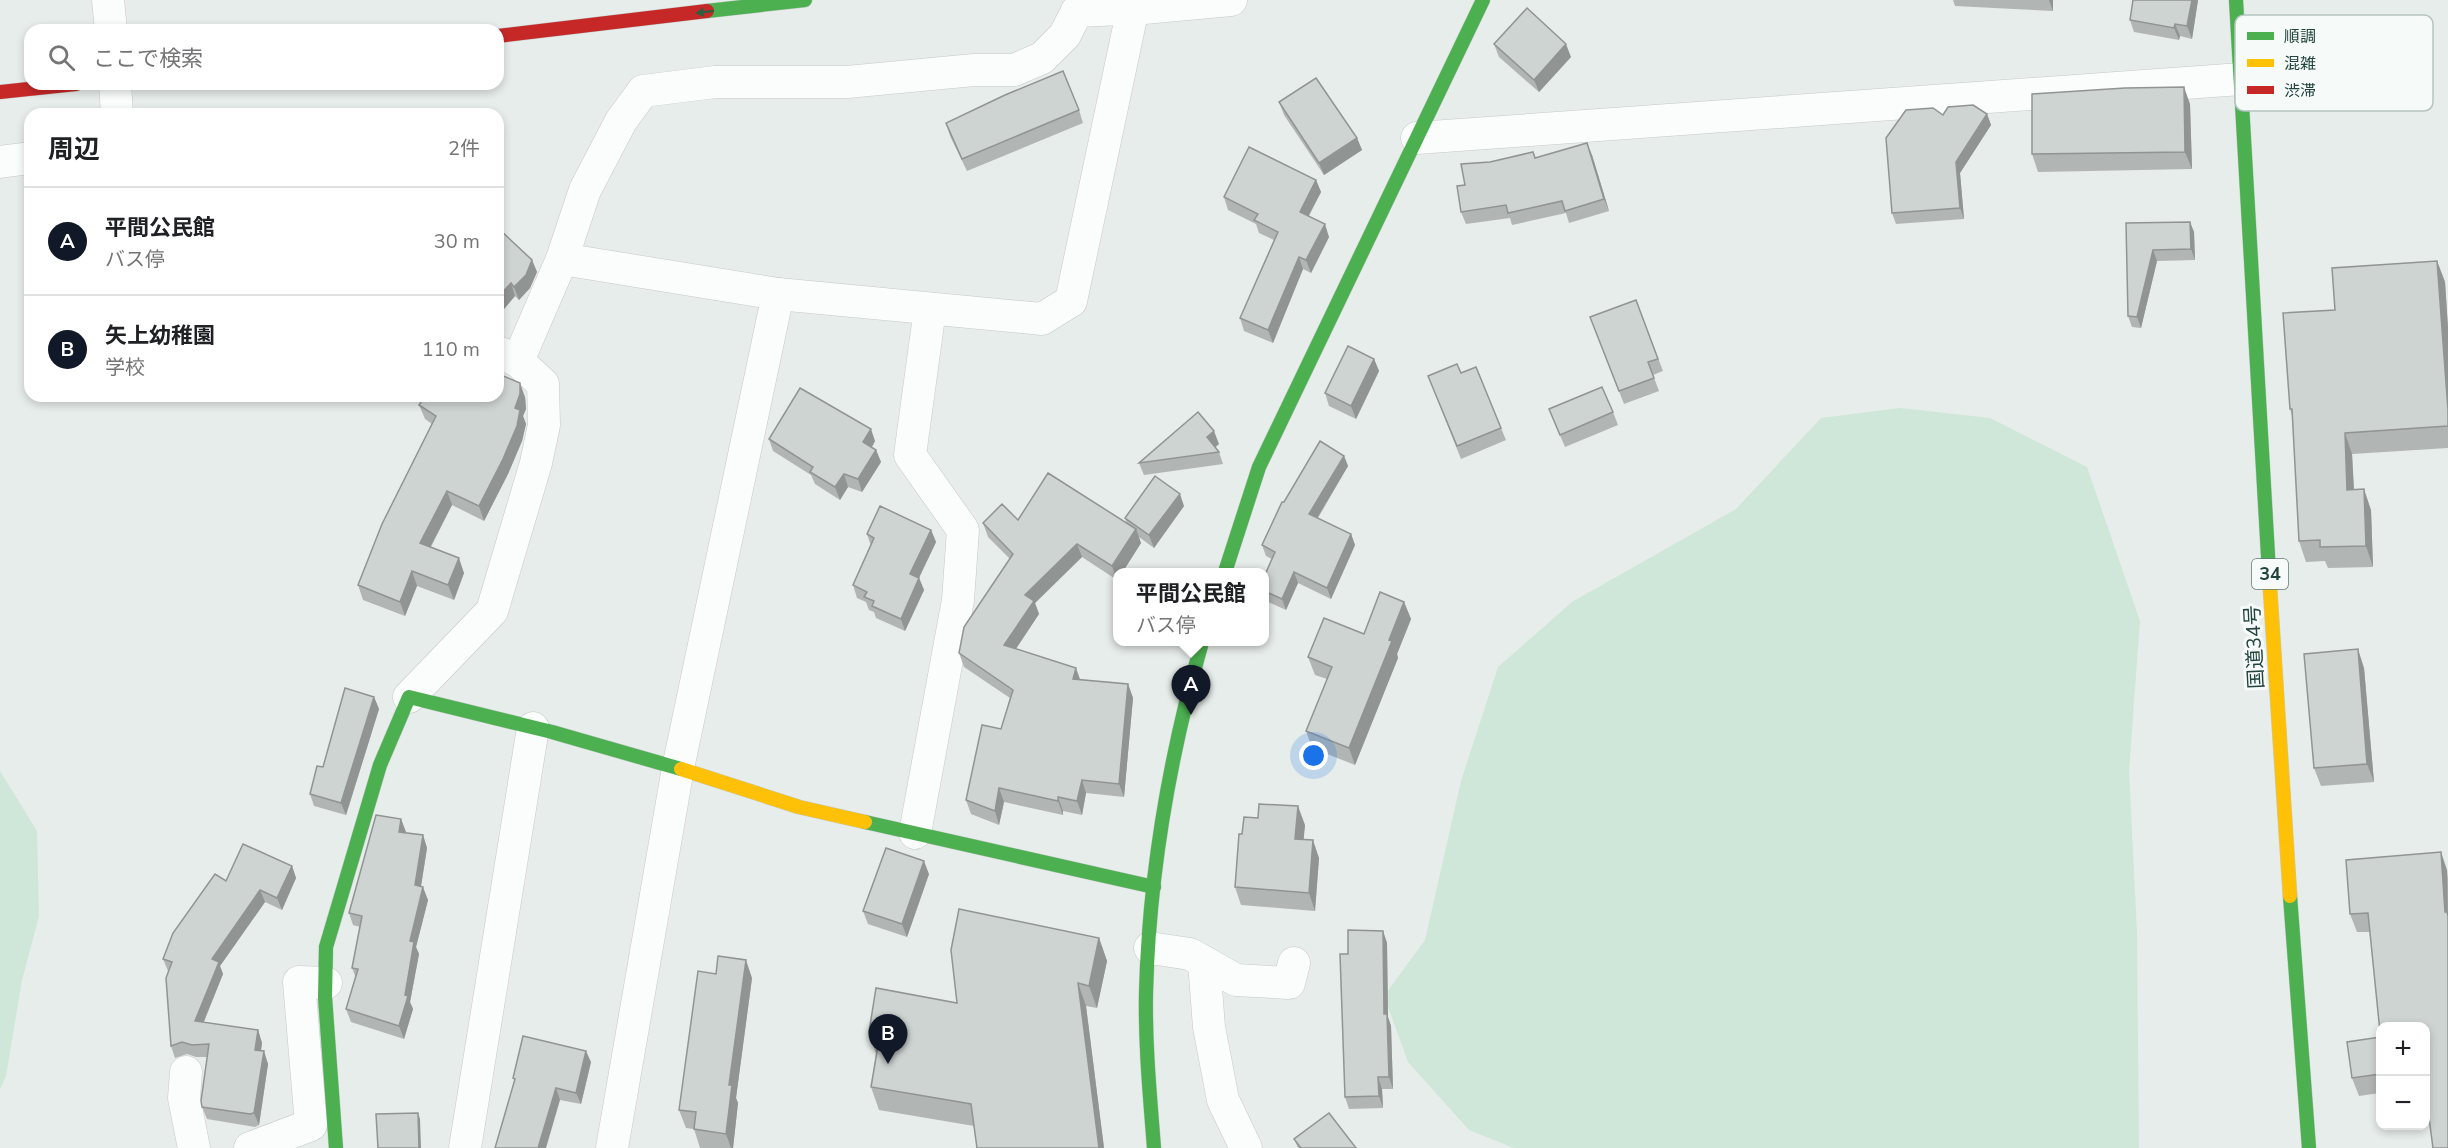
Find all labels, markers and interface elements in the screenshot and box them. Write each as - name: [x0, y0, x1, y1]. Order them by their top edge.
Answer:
- one-way arrow: [696, 7, 715, 16]
- legend: [2235, 15, 2433, 111]
- search box: [24, 24, 504, 90]
- text: 順調: [2284, 26, 2316, 48]
- icon: search: [45, 41, 78, 74]
- text: ここで検索: [93, 44, 203, 74]
- text: 混雑: [2284, 53, 2316, 75]
- text: 渋滞: [2284, 80, 2316, 102]
- text: 周辺: [48, 132, 100, 167]
- text: 2件: [448, 135, 480, 162]
- text: 平間公民館: [105, 213, 215, 243]
- text: A: [60, 228, 75, 255]
- text: 30 m: [434, 228, 480, 255]
- text: バス停: [105, 246, 165, 273]
- text: 矢上幼稚園: [105, 321, 215, 351]
- text: B: [61, 336, 74, 363]
- text: 110 m: [422, 336, 480, 363]
- text: 学校: [105, 354, 145, 381]
- road number: 34: [2252, 559, 2288, 589]
- popup: [1113, 568, 1269, 646]
- text: 平間公民館: [1136, 579, 1246, 609]
- street label: 国道34号: [2239, 604, 2270, 690]
- text: バス停: [1136, 612, 1196, 639]
- pin: A: [1172, 666, 1210, 715]
- your location: [1299, 741, 1328, 770]
- pin: B: [868, 1014, 908, 1064]
- map controls: [2376, 1022, 2430, 1130]
- button: +: [2376, 1022, 2430, 1076]
- button: −: [2376, 1076, 2430, 1130]

